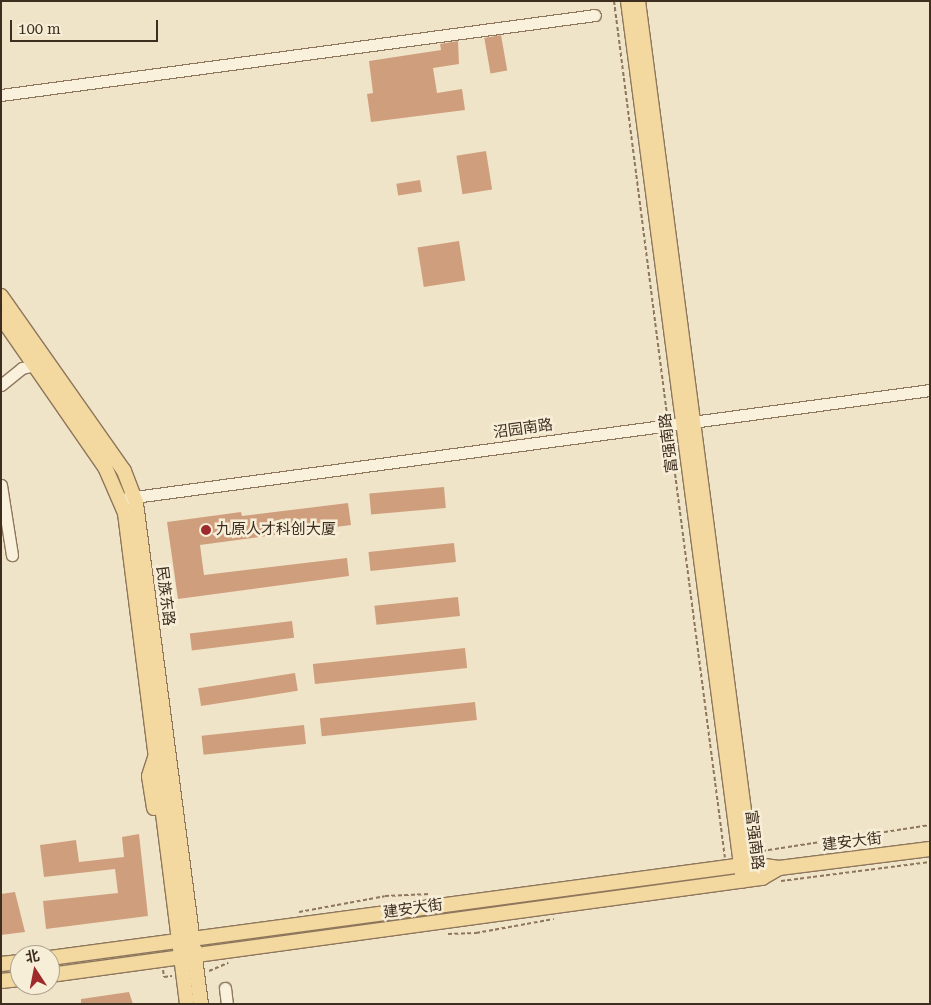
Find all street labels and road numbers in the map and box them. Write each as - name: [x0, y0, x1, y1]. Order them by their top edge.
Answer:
- street label: 富强南路: [656, 412, 682, 474]
- street label: 沼园南路: [492, 416, 554, 442]
- street label: 民族东路: [152, 565, 178, 627]
- street label: 富强南路: [741, 809, 767, 871]
- street label: 建安大街: [821, 829, 883, 855]
- street label: 建安大街: [382, 896, 444, 922]

